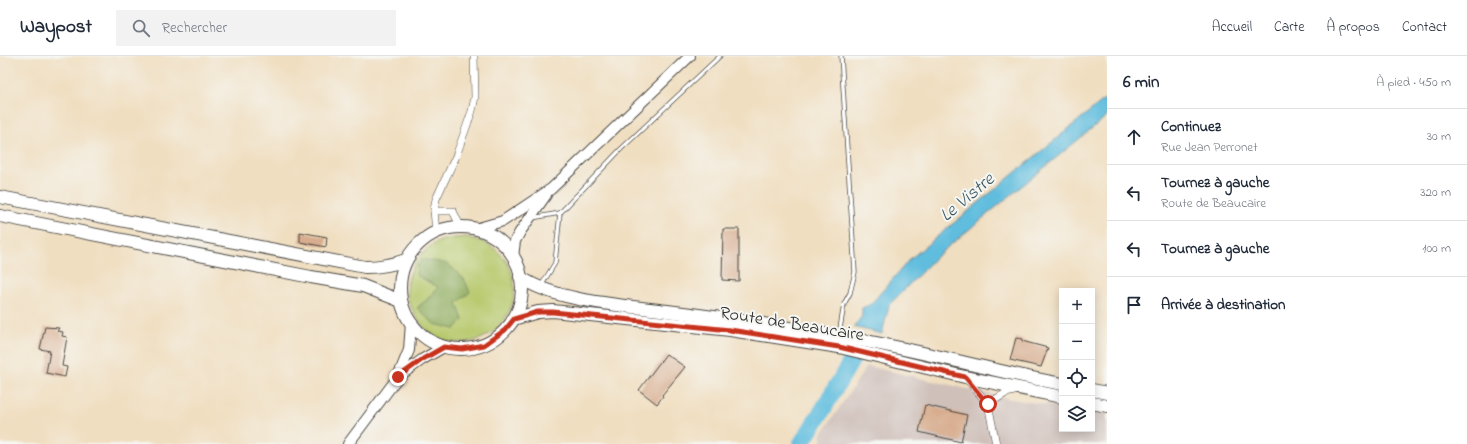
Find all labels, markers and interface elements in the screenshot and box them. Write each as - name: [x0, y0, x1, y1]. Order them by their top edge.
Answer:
- search box: [116, 10, 396, 46]
- text: Waypost: [20, 14, 92, 41]
- icon: search: [130, 17, 152, 39]
- text: Rechercher: [162, 17, 227, 39]
- text: Accueil: [1212, 17, 1252, 38]
- text: Carte: [1274, 17, 1305, 38]
- text: À propos: [1327, 17, 1380, 38]
- text: Contact: [1402, 17, 1447, 38]
- text: 6 min: [1123, 70, 1159, 95]
- text: À pied · 450 m: [1376, 73, 1451, 92]
- text: Continuez: [1161, 116, 1221, 138]
- icon: ahead: [1123, 126, 1145, 148]
- text: 30 m: [1427, 127, 1451, 146]
- text: Rue Jean Perronet: [1161, 138, 1258, 157]
- water label: Le Vistre: [934, 166, 1002, 229]
- text: Tournez à gauche: [1161, 172, 1269, 194]
- icon: left: [1123, 182, 1145, 204]
- text: 320 m: [1420, 183, 1451, 202]
- text: Route de Beaucaire: [1161, 194, 1266, 213]
- icon: left: [1123, 238, 1145, 260]
- text: Tournez à gauche: [1161, 238, 1269, 260]
- text: 100 m: [1422, 239, 1451, 258]
- map controls: [1059, 288, 1095, 432]
- button: +: [1059, 288, 1095, 324]
- icon: arrive: [1123, 294, 1145, 316]
- text: Arrivée à destination: [1161, 294, 1286, 316]
- street label: Route de Beaucaire: [718, 301, 867, 349]
- button: −: [1059, 324, 1095, 360]
- button: locate: [1059, 360, 1095, 396]
- route end: [389, 368, 407, 386]
- route start: [979, 395, 997, 413]
- button: layers: [1059, 396, 1095, 432]

